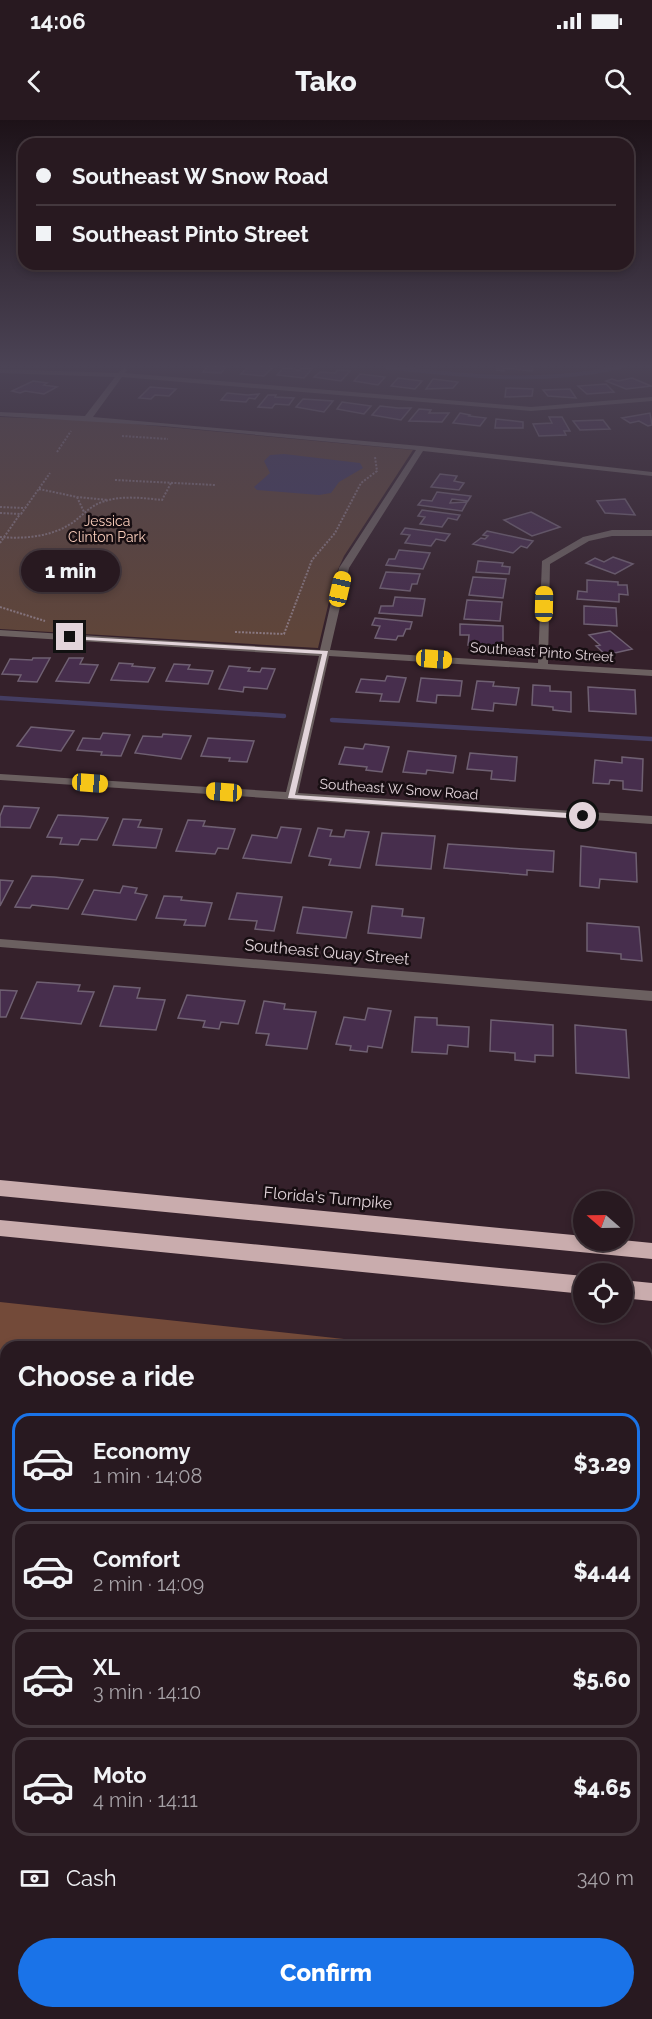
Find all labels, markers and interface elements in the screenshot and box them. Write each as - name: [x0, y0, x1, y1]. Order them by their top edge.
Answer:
- text: 14:06: [30, 8, 86, 34]
- icon: back: [18, 65, 51, 98]
- icon: search: [601, 65, 634, 98]
- text: Tako: [295, 66, 357, 97]
- text: Southeast W Snow Road: [72, 163, 329, 189]
- text: Southeast Pinto Street: [72, 221, 309, 247]
- park label: Jessica Clinton Park: [68, 513, 146, 545]
- callout: 1 min: [20, 550, 119, 592]
- text: 1 min: [45, 559, 96, 583]
- car: [327, 569, 353, 609]
- car: [535, 586, 553, 622]
- route end: [56, 623, 83, 650]
- street label: Southeast Pinto Street: [470, 639, 615, 665]
- car: [415, 649, 453, 669]
- car: [71, 773, 109, 793]
- street label: Southeast W Snow Road: [319, 775, 479, 803]
- car: [205, 782, 243, 802]
- route start: [569, 802, 596, 829]
- street label: Southeast Quay Street: [244, 935, 411, 969]
- street label: Florida's Turnpike: [263, 1183, 393, 1213]
- north arrow: [573, 1191, 633, 1251]
- map controls: [573, 1191, 633, 1323]
- button: locate: [573, 1263, 633, 1323]
- text: Choose a ride: [18, 1361, 194, 1392]
- icon: car: [21, 1436, 75, 1490]
- text: Economy: [93, 1438, 191, 1464]
- text: $3.29: [574, 1450, 631, 1476]
- text: 1 min · 14:08: [93, 1464, 202, 1488]
- icon: car: [21, 1544, 75, 1598]
- text: Comfort: [93, 1546, 180, 1572]
- text: $4.44: [573, 1558, 631, 1584]
- text: 2 min · 14:09: [93, 1572, 204, 1596]
- icon: car: [21, 1652, 75, 1706]
- text: XL: [93, 1654, 120, 1680]
- text: $5.60: [572, 1666, 631, 1692]
- text: 3 min · 14:10: [93, 1680, 201, 1704]
- icon: car: [21, 1760, 75, 1814]
- text: Moto: [93, 1762, 147, 1788]
- text: $4.65: [573, 1774, 631, 1800]
- text: 4 min · 14:11: [93, 1788, 198, 1812]
- icon: cash: [18, 1862, 51, 1895]
- text: Cash: [66, 1865, 117, 1891]
- text: 340 m: [577, 1866, 634, 1890]
- button: Confirm: [18, 1938, 634, 2007]

